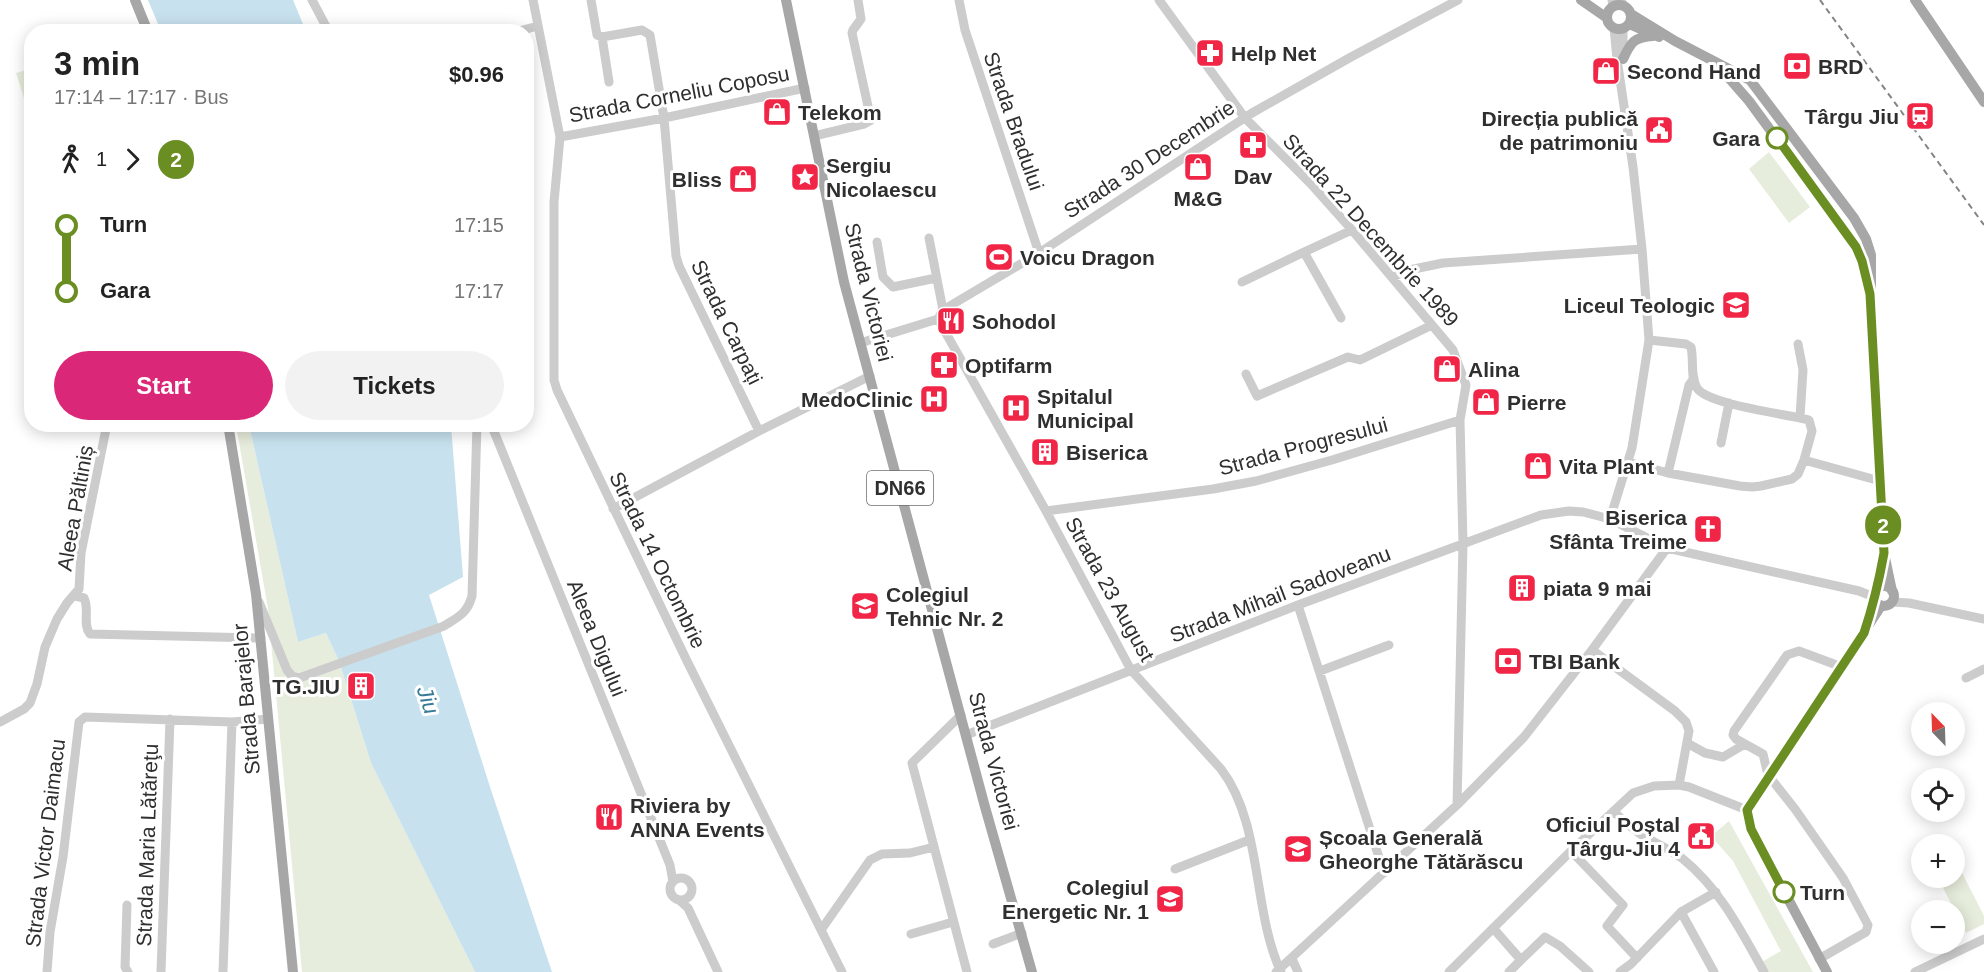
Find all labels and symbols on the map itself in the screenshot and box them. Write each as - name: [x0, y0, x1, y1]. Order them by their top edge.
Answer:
- pharmacy icon: Help Net: [1194, 37, 1226, 69]
- place label: Help Net: [1231, 42, 1316, 65]
- street label: Strada Bradului: [980, 49, 1048, 193]
- bank icon: BRD: [1781, 50, 1813, 82]
- shop icon: Second Hand: [1590, 55, 1622, 87]
- place label: BRD: [1818, 55, 1864, 78]
- place label: Second Hand: [1627, 60, 1761, 83]
- street label: Strada Corneliu Coposu: [567, 61, 791, 127]
- street label: Strada 30 Decembrie: [1060, 95, 1238, 223]
- shop icon: Telekom: [761, 96, 793, 128]
- station icon: Târgu Jiu: [1904, 100, 1936, 132]
- place label: Telekom: [798, 101, 882, 124]
- place label: Târgu Jiu: [1804, 105, 1899, 128]
- place label: Direcția publică de patrimoniu: [1482, 107, 1638, 154]
- public building icon: Direcția publică de patrimoniu: [1643, 114, 1675, 146]
- place label: Gara: [1712, 127, 1760, 150]
- marker: Gara: [1766, 127, 1788, 149]
- pharmacy icon: Dav: [1237, 129, 1269, 161]
- street label: Strada 22 Decembrie 1989: [1278, 129, 1464, 331]
- shop icon: M&G: [1182, 151, 1214, 183]
- place label: Sergiu Nicolaescu: [826, 154, 937, 201]
- place icon: Sergiu Nicolaescu: [789, 161, 821, 193]
- shop icon: Bliss: [727, 163, 759, 195]
- place label: Dav: [1234, 165, 1273, 188]
- place label: Bliss: [672, 168, 722, 191]
- place label: M&G: [1174, 187, 1223, 210]
- street label: Strada Victoriei: [841, 220, 897, 364]
- sports icon: Voicu Dragon: [983, 241, 1015, 273]
- place label: Voicu Dragon: [1020, 246, 1155, 269]
- street label: Strada Carpați: [687, 256, 767, 388]
- school or university icon: Liceul Teologic: [1720, 289, 1752, 321]
- place label: Liceul Teologic: [1564, 294, 1715, 317]
- restaurant icon: Sohodol: [935, 305, 967, 337]
- place label: Sohodol: [972, 310, 1056, 333]
- pharmacy icon: Optifarm: [928, 349, 960, 381]
- shop icon: Alina: [1431, 353, 1463, 385]
- place label: Optifarm: [965, 354, 1053, 377]
- place label: Alina: [1468, 358, 1520, 381]
- hospital icon: MedoClinic: [918, 383, 950, 415]
- place label: Spitalul Municipal: [1037, 385, 1134, 432]
- shop icon: Pierre: [1470, 386, 1502, 418]
- place label: MedoClinic: [801, 388, 913, 411]
- place label: Pierre: [1507, 391, 1567, 414]
- hospital icon: Spitalul Municipal: [1000, 392, 1032, 424]
- street label: Strada Progresului: [1216, 412, 1390, 480]
- building icon: Biserica: [1029, 436, 1061, 468]
- place label: Biserica: [1066, 441, 1148, 464]
- street label: Aleea Păltiniș: [53, 443, 97, 573]
- shop icon: Vita Plant: [1522, 450, 1554, 482]
- place label: Vita Plant: [1559, 455, 1654, 478]
- street label: Strada 14 Octombrie: [605, 468, 711, 652]
- road number: DN66: [867, 471, 933, 505]
- place label: Biserica Sfânta Treime: [1549, 506, 1687, 553]
- line badge: 2: [1864, 506, 1902, 544]
- street label: Strada 23 August: [1061, 513, 1159, 665]
- church icon: Biserica Sfânta Treime: [1692, 513, 1724, 545]
- street label: Strada Mihail Sadoveanu: [1166, 541, 1394, 647]
- building icon: piata 9 mai: [1506, 572, 1538, 604]
- street label: Aleea Digului: [563, 576, 631, 700]
- place label: piata 9 mai: [1543, 577, 1652, 600]
- place label: Colegiul Tehnic Nr. 2: [886, 583, 1003, 630]
- school or university icon: Colegiul Tehnic Nr. 2: [849, 590, 881, 622]
- street label: Strada Barajelor: [228, 622, 264, 776]
- bank icon: TBI Bank: [1492, 645, 1524, 677]
- place label: TBI Bank: [1529, 650, 1620, 673]
- building icon: TG.JIU: [345, 670, 377, 702]
- place label: TG.JIU: [272, 675, 340, 698]
- water label: Jiu: [411, 682, 444, 717]
- street label: Strada Victoriei: [965, 689, 1023, 833]
- north arrow: [1911, 702, 1965, 756]
- street label: Strada Victor Daimacu: [21, 738, 69, 948]
- street label: Strada Maria Lătăreţu: [132, 743, 162, 947]
- place label: Riviera by ANNA Events: [630, 794, 765, 841]
- restaurant icon: Riviera by ANNA Events: [593, 801, 625, 833]
- place label: Oficiul Poștal Târgu-Jiu 4: [1546, 813, 1680, 860]
- public building icon: Oficiul Poștal Târgu-Jiu 4: [1685, 820, 1717, 852]
- place label: Școala Generală Gheorghe Tătărăscu: [1319, 826, 1523, 873]
- school or university icon: Școala Generală Gheorghe Tătărăscu: [1282, 833, 1314, 865]
- place label: Colegiul Energetic Nr. 1: [1002, 876, 1149, 923]
- marker: Turn: [1773, 881, 1795, 903]
- place label: Turn: [1800, 881, 1845, 904]
- school or university icon: Colegiul Energetic Nr. 1: [1154, 883, 1186, 915]

